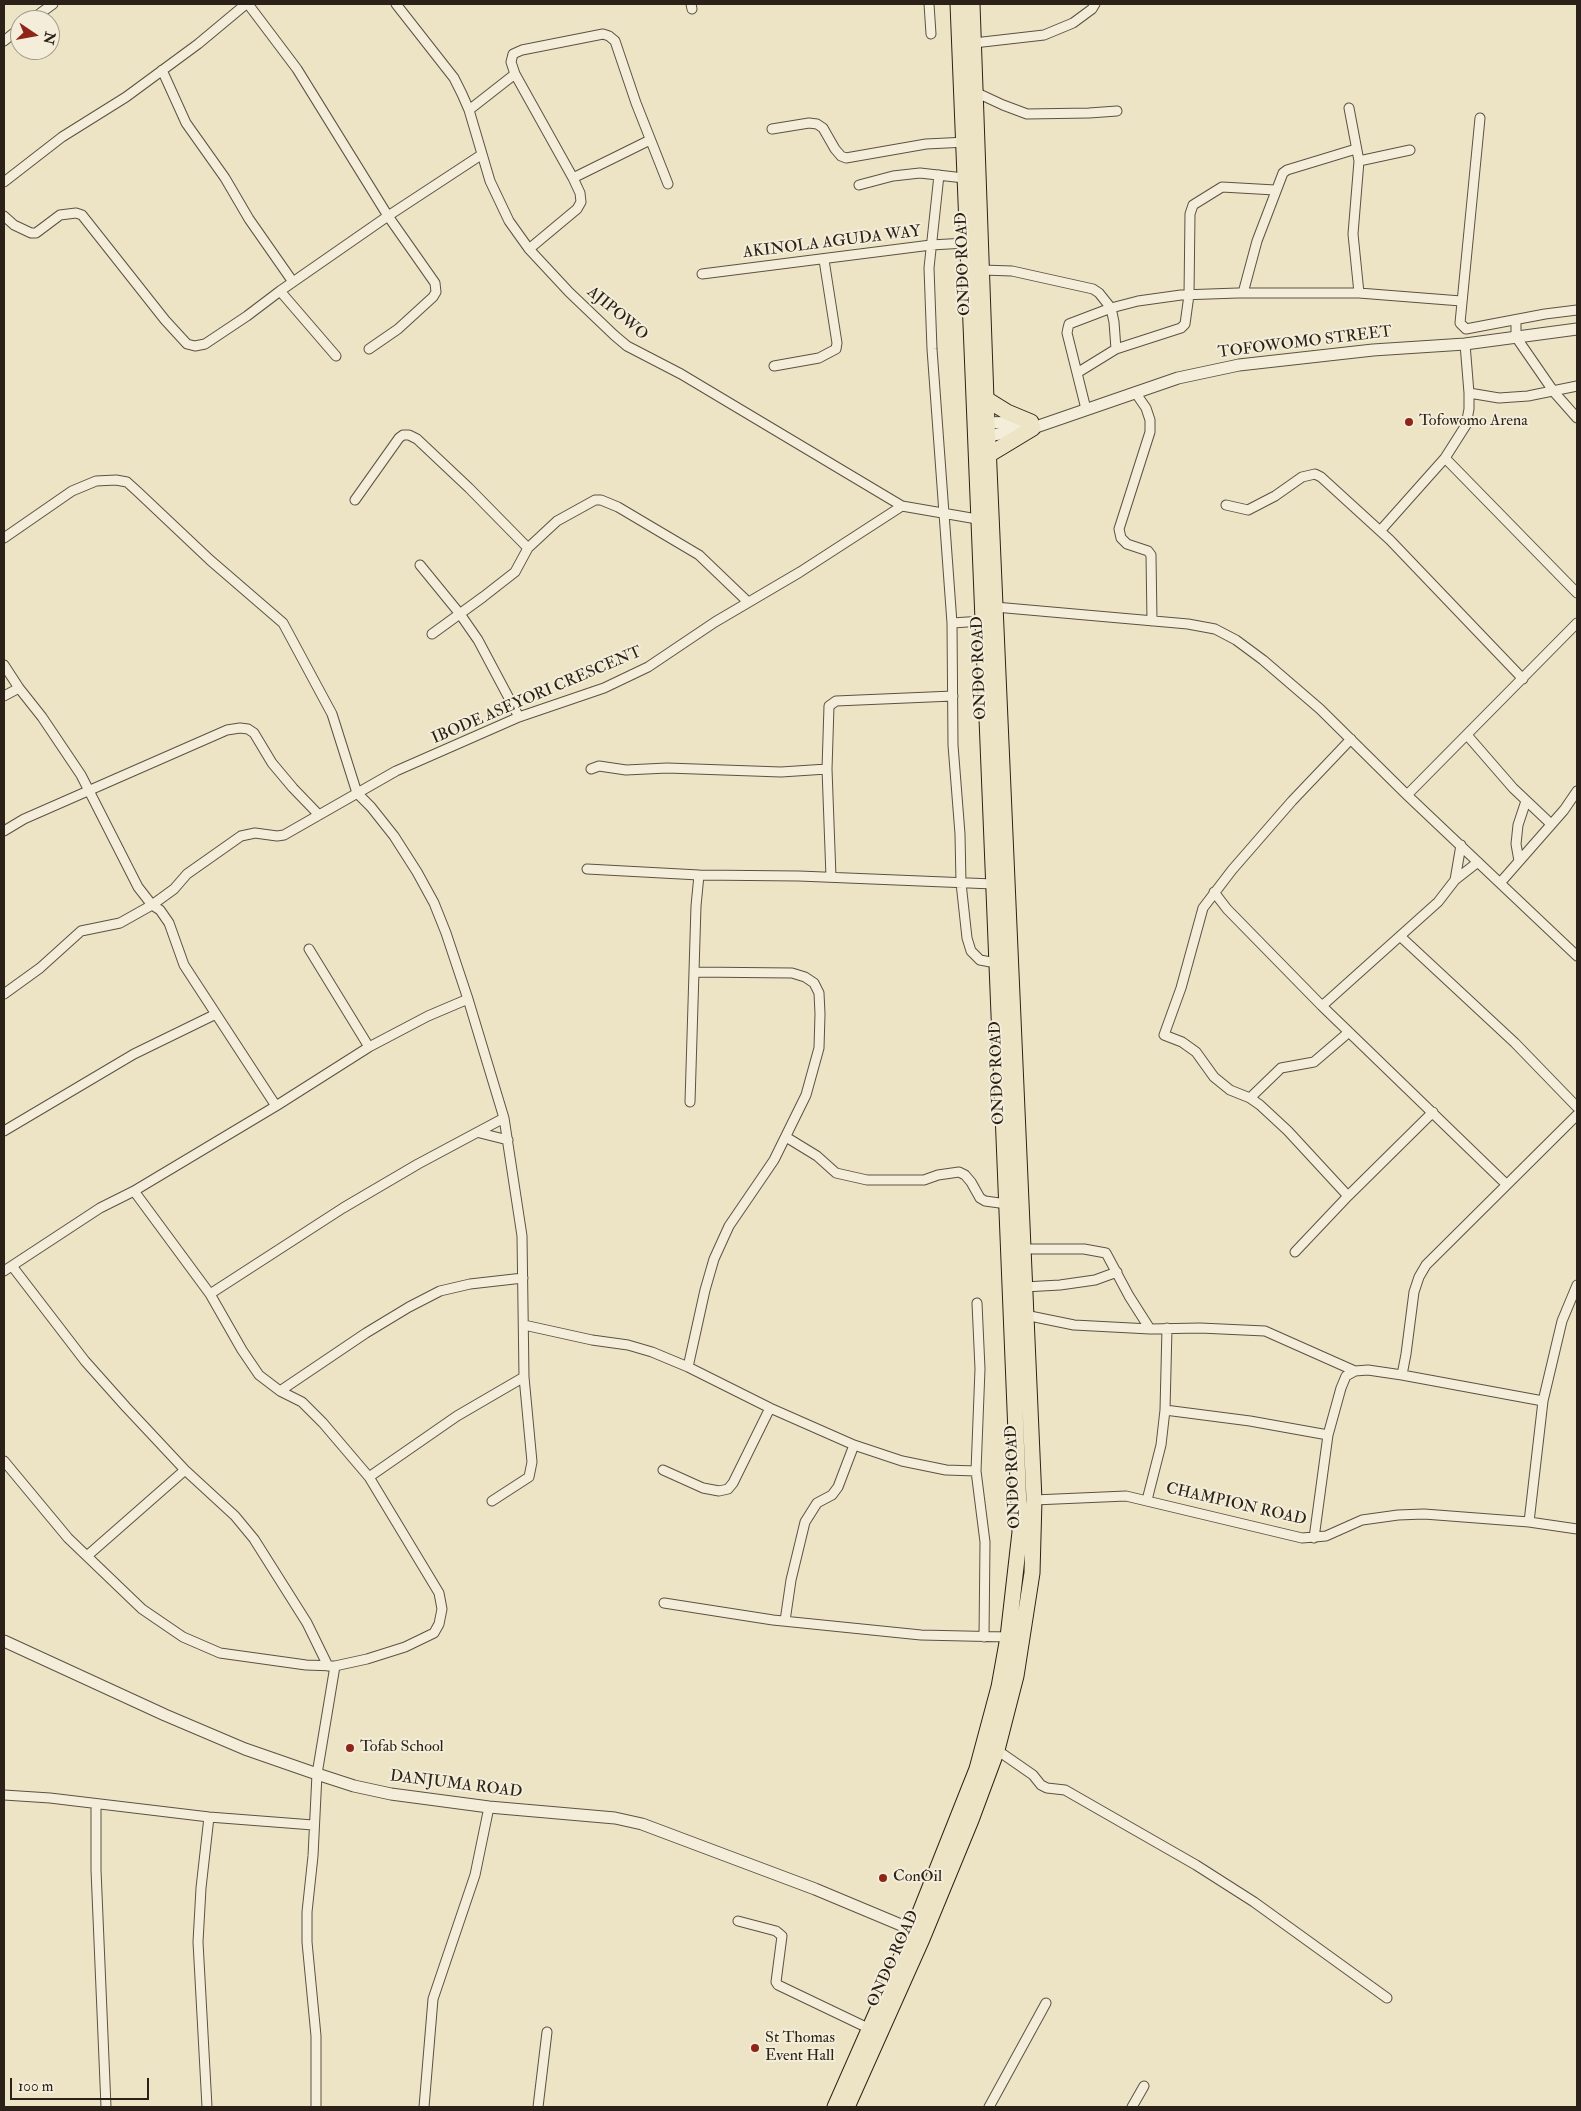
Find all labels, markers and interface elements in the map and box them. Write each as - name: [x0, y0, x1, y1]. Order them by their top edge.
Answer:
- north arrow: [10, 10, 60, 60]
- text: N: [40, 30, 59, 46]
- street label: ONDO ROAD: [953, 212, 975, 316]
- street label: AKINOLA AGUDA WAY: [742, 223, 922, 263]
- street label: AJIPOWO: [583, 283, 651, 345]
- street label: TOFOWOMO STREET: [1217, 323, 1393, 363]
- place label: Tofowomo Arena: [1419, 412, 1528, 432]
- marker: Tofowomo Arena: [1403, 416, 1415, 428]
- street label: ONDO ROAD: [969, 616, 991, 720]
- street label: IBODE ASEYORI CRESCENT: [429, 643, 645, 749]
- street label: ONDO ROAD: [987, 1021, 1009, 1125]
- street label: ONDO ROAD: [1003, 1425, 1025, 1529]
- street label: CHAMPION ROAD: [1164, 1479, 1308, 1531]
- place label: Tofab School: [360, 1738, 444, 1758]
- marker: Tofab School: [344, 1742, 356, 1754]
- street label: DANJUMA ROAD: [389, 1767, 523, 1803]
- place label: ConOil: [893, 1868, 942, 1888]
- marker: ConOil: [877, 1872, 889, 1884]
- street label: ONDO ROAD: [864, 1908, 924, 2010]
- place label: St Thomas Event Hall: [765, 2029, 835, 2067]
- marker: St Thomas Event Hall: [749, 2042, 761, 2054]
- scale bar: [12, 2068, 151, 2100]
- text: 100 m: [18, 2077, 53, 2096]

